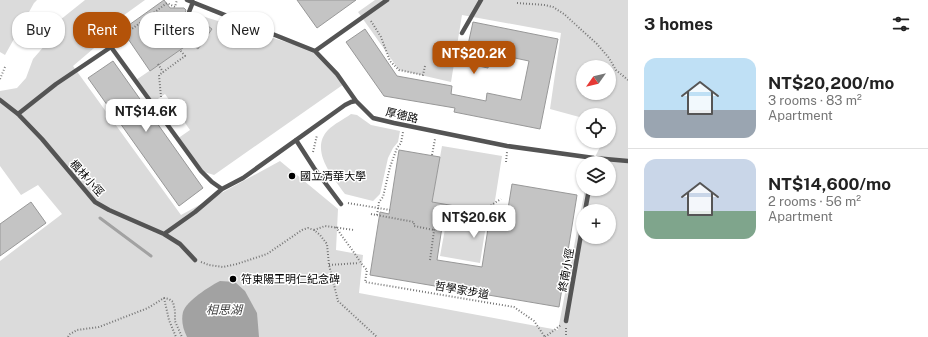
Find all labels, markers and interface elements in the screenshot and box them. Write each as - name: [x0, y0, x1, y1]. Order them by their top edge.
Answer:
- chip: Buy: [12, 12, 65, 48]
- chip: Rent: [73, 12, 131, 48]
- chip: Filters: [139, 12, 209, 48]
- chip: New: [217, 12, 274, 48]
- icon: filters: [890, 13, 912, 35]
- text: 3 homes: [644, 14, 713, 34]
- pin: NT$20.2K: [433, 41, 515, 75]
- text: NT$20.2K: [442, 46, 507, 61]
- north arrow: [576, 60, 616, 100]
- map controls: [576, 60, 616, 244]
- text: NT$20,200/mo: [768, 73, 894, 93]
- icon: home: [676, 74, 724, 122]
- text: 3 rooms · 83 m²: [768, 93, 862, 108]
- pin: NT$14.6K: [105, 99, 187, 133]
- text: NT$14.6K: [115, 104, 177, 119]
- street label: 厚德路: [385, 105, 419, 125]
- button: locate: [576, 108, 616, 148]
- text: Apartment: [768, 108, 833, 123]
- button: layers: [576, 156, 616, 196]
- street label: 楓林小徑: [68, 158, 106, 198]
- place label: 國立清華大學: [300, 170, 366, 182]
- marker: 國立清華大學: [287, 171, 297, 181]
- text: NT$14,600/mo: [768, 174, 891, 194]
- icon: home: [676, 175, 724, 223]
- text: 2 rooms · 56 m²: [768, 194, 861, 209]
- button: +: [576, 204, 616, 244]
- pin: NT$20.6K: [433, 205, 515, 239]
- text: Apartment: [768, 209, 833, 224]
- text: NT$20.6K: [441, 210, 507, 225]
- street label: 終南小徑: [556, 247, 576, 293]
- place label: 符東陽王明仁紀念碑: [241, 273, 340, 285]
- marker: 符東陽王明仁紀念碑: [228, 274, 238, 284]
- street label: 哲學家步道: [434, 279, 490, 301]
- water label: 相思湖: [206, 303, 244, 317]

